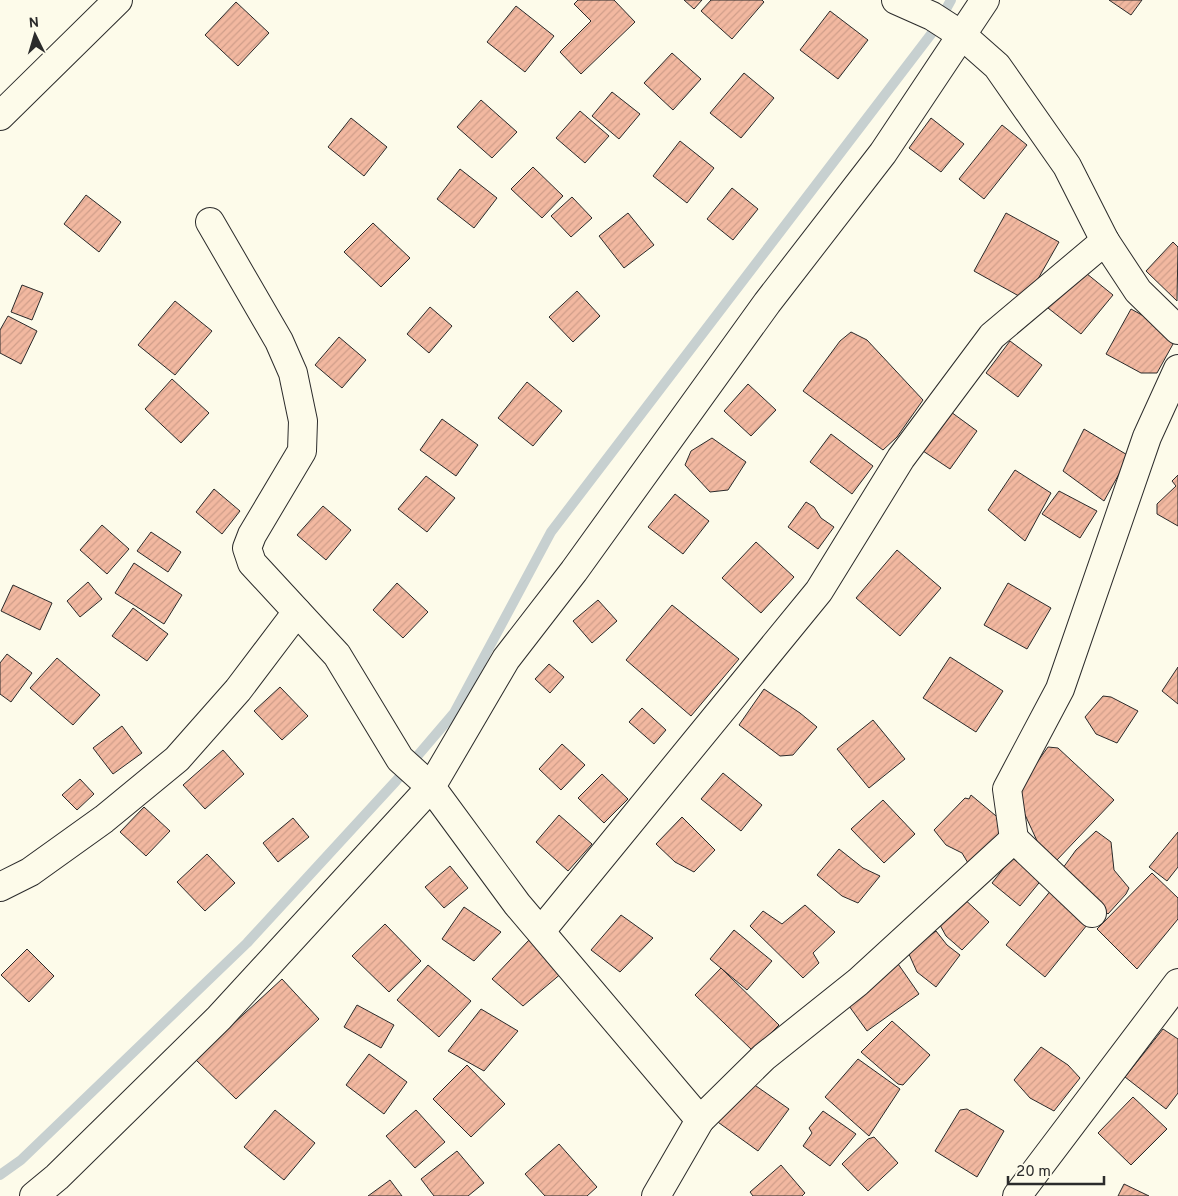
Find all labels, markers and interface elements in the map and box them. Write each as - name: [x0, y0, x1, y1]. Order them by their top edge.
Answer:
- north arrow: [10, 10, 60, 60]
- text: N: [28, 15, 40, 32]
- scale bar: [1008, 1154, 1104, 1186]
- text: 20 m: [1016, 1163, 1051, 1182]

